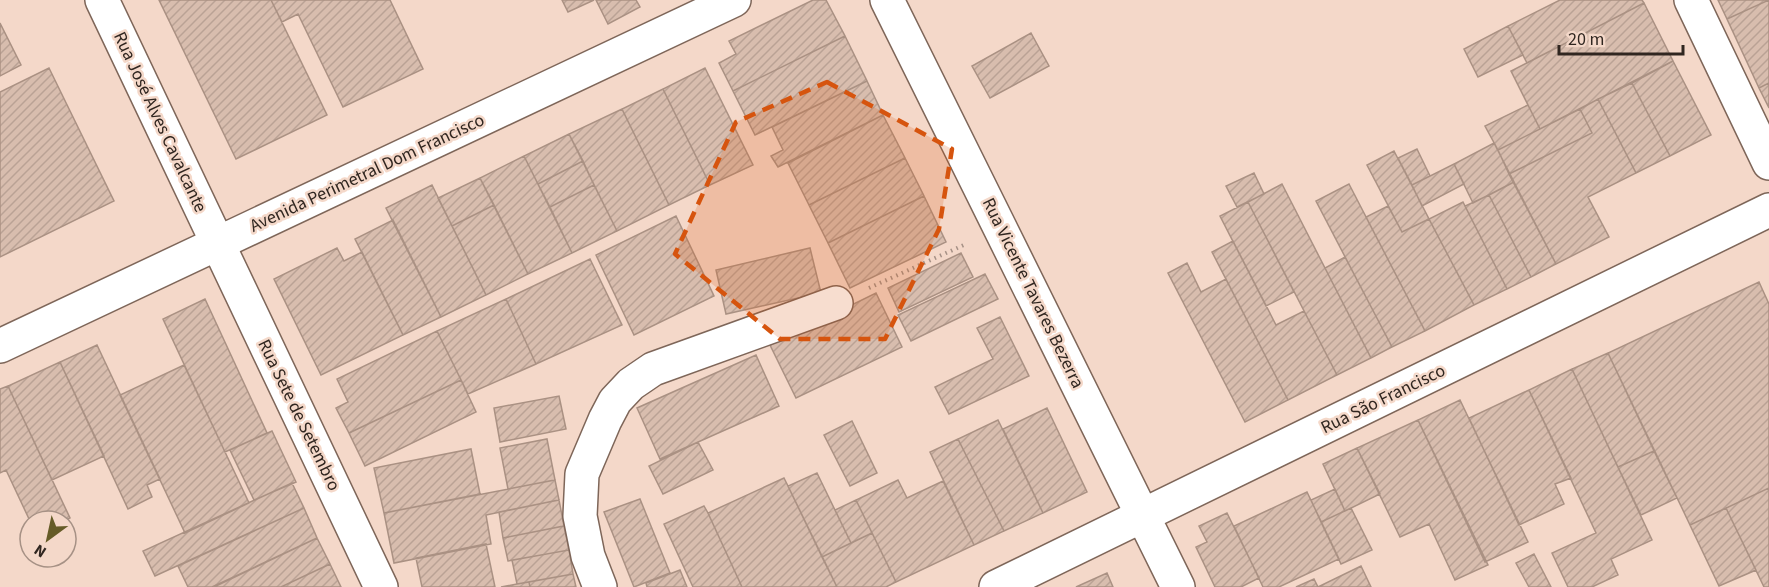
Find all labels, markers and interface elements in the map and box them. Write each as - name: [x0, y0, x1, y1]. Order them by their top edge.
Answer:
- scale bar: [1559, 18, 1684, 56]
- text: 20 m: [1568, 27, 1604, 52]
- street label: Rua José Alves Cavalcante: [107, 28, 213, 216]
- street label: Avenida Perimetral Dom Francisco: [246, 107, 488, 239]
- street label: Rua Vicente Tavares Bezerra: [976, 194, 1090, 392]
- street label: Rua Sete de Setembro: [251, 335, 347, 495]
- street label: Rua São Francisco: [1317, 358, 1449, 440]
- north arrow: [18, 509, 78, 569]
- text: N: [30, 539, 51, 563]

